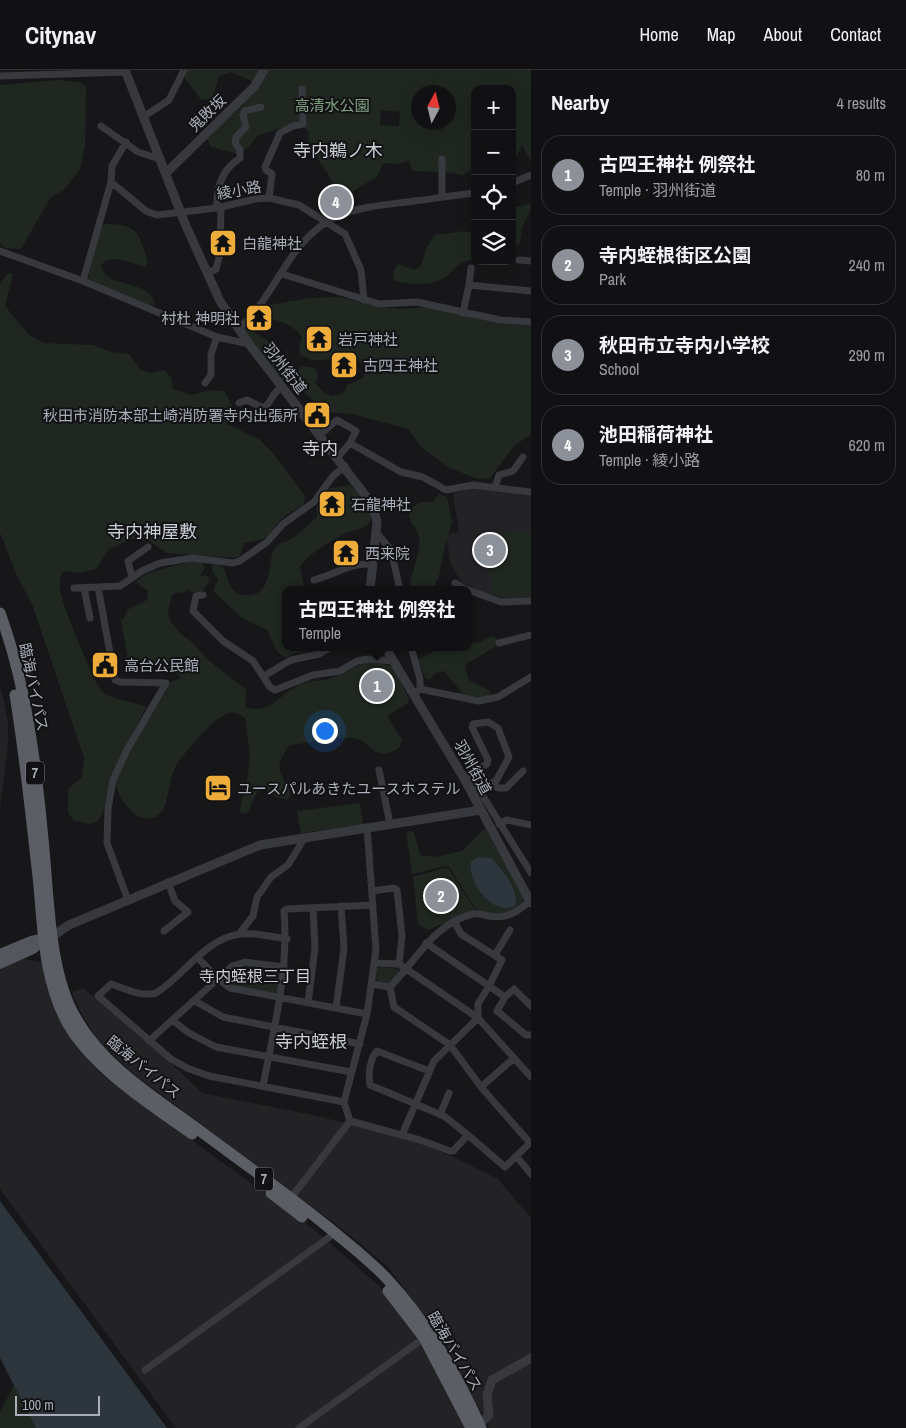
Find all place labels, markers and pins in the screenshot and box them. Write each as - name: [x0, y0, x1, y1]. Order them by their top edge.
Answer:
- pin: 4: [320, 183, 352, 221]
- temple icon: 白龍神社: [208, 228, 238, 258]
- place label: 白龍神社: [242, 233, 302, 254]
- temple icon: 村杜 神明社: [244, 303, 274, 333]
- place label: 村杜 神明社: [162, 308, 240, 329]
- temple icon: 岩戸神社: [304, 324, 334, 354]
- place label: 岩戸神社: [338, 329, 398, 350]
- temple icon: 古四王神社: [329, 350, 359, 380]
- place label: 古四王神社: [363, 355, 438, 376]
- public building icon: 秋田市消防本部土崎消防署寺内出張所: [302, 400, 332, 430]
- place label: 秋田市消防本部土崎消防署寺内出張所: [43, 405, 298, 426]
- temple icon: 石龍神社: [317, 489, 347, 519]
- place label: 石龍神社: [351, 494, 411, 515]
- pin: 3: [474, 531, 506, 569]
- temple icon: 西来院: [331, 538, 361, 568]
- place label: 西来院: [365, 543, 410, 564]
- public building icon: 高台公民館: [90, 650, 120, 680]
- place label: 高台公民館: [124, 655, 199, 676]
- pin: 1: [361, 667, 393, 705]
- hotel icon: ユースパルあきたユースホステル: [203, 773, 233, 803]
- place label: ユースパルあきたユースホステル: [237, 778, 461, 799]
- pin: 2: [425, 877, 457, 915]

